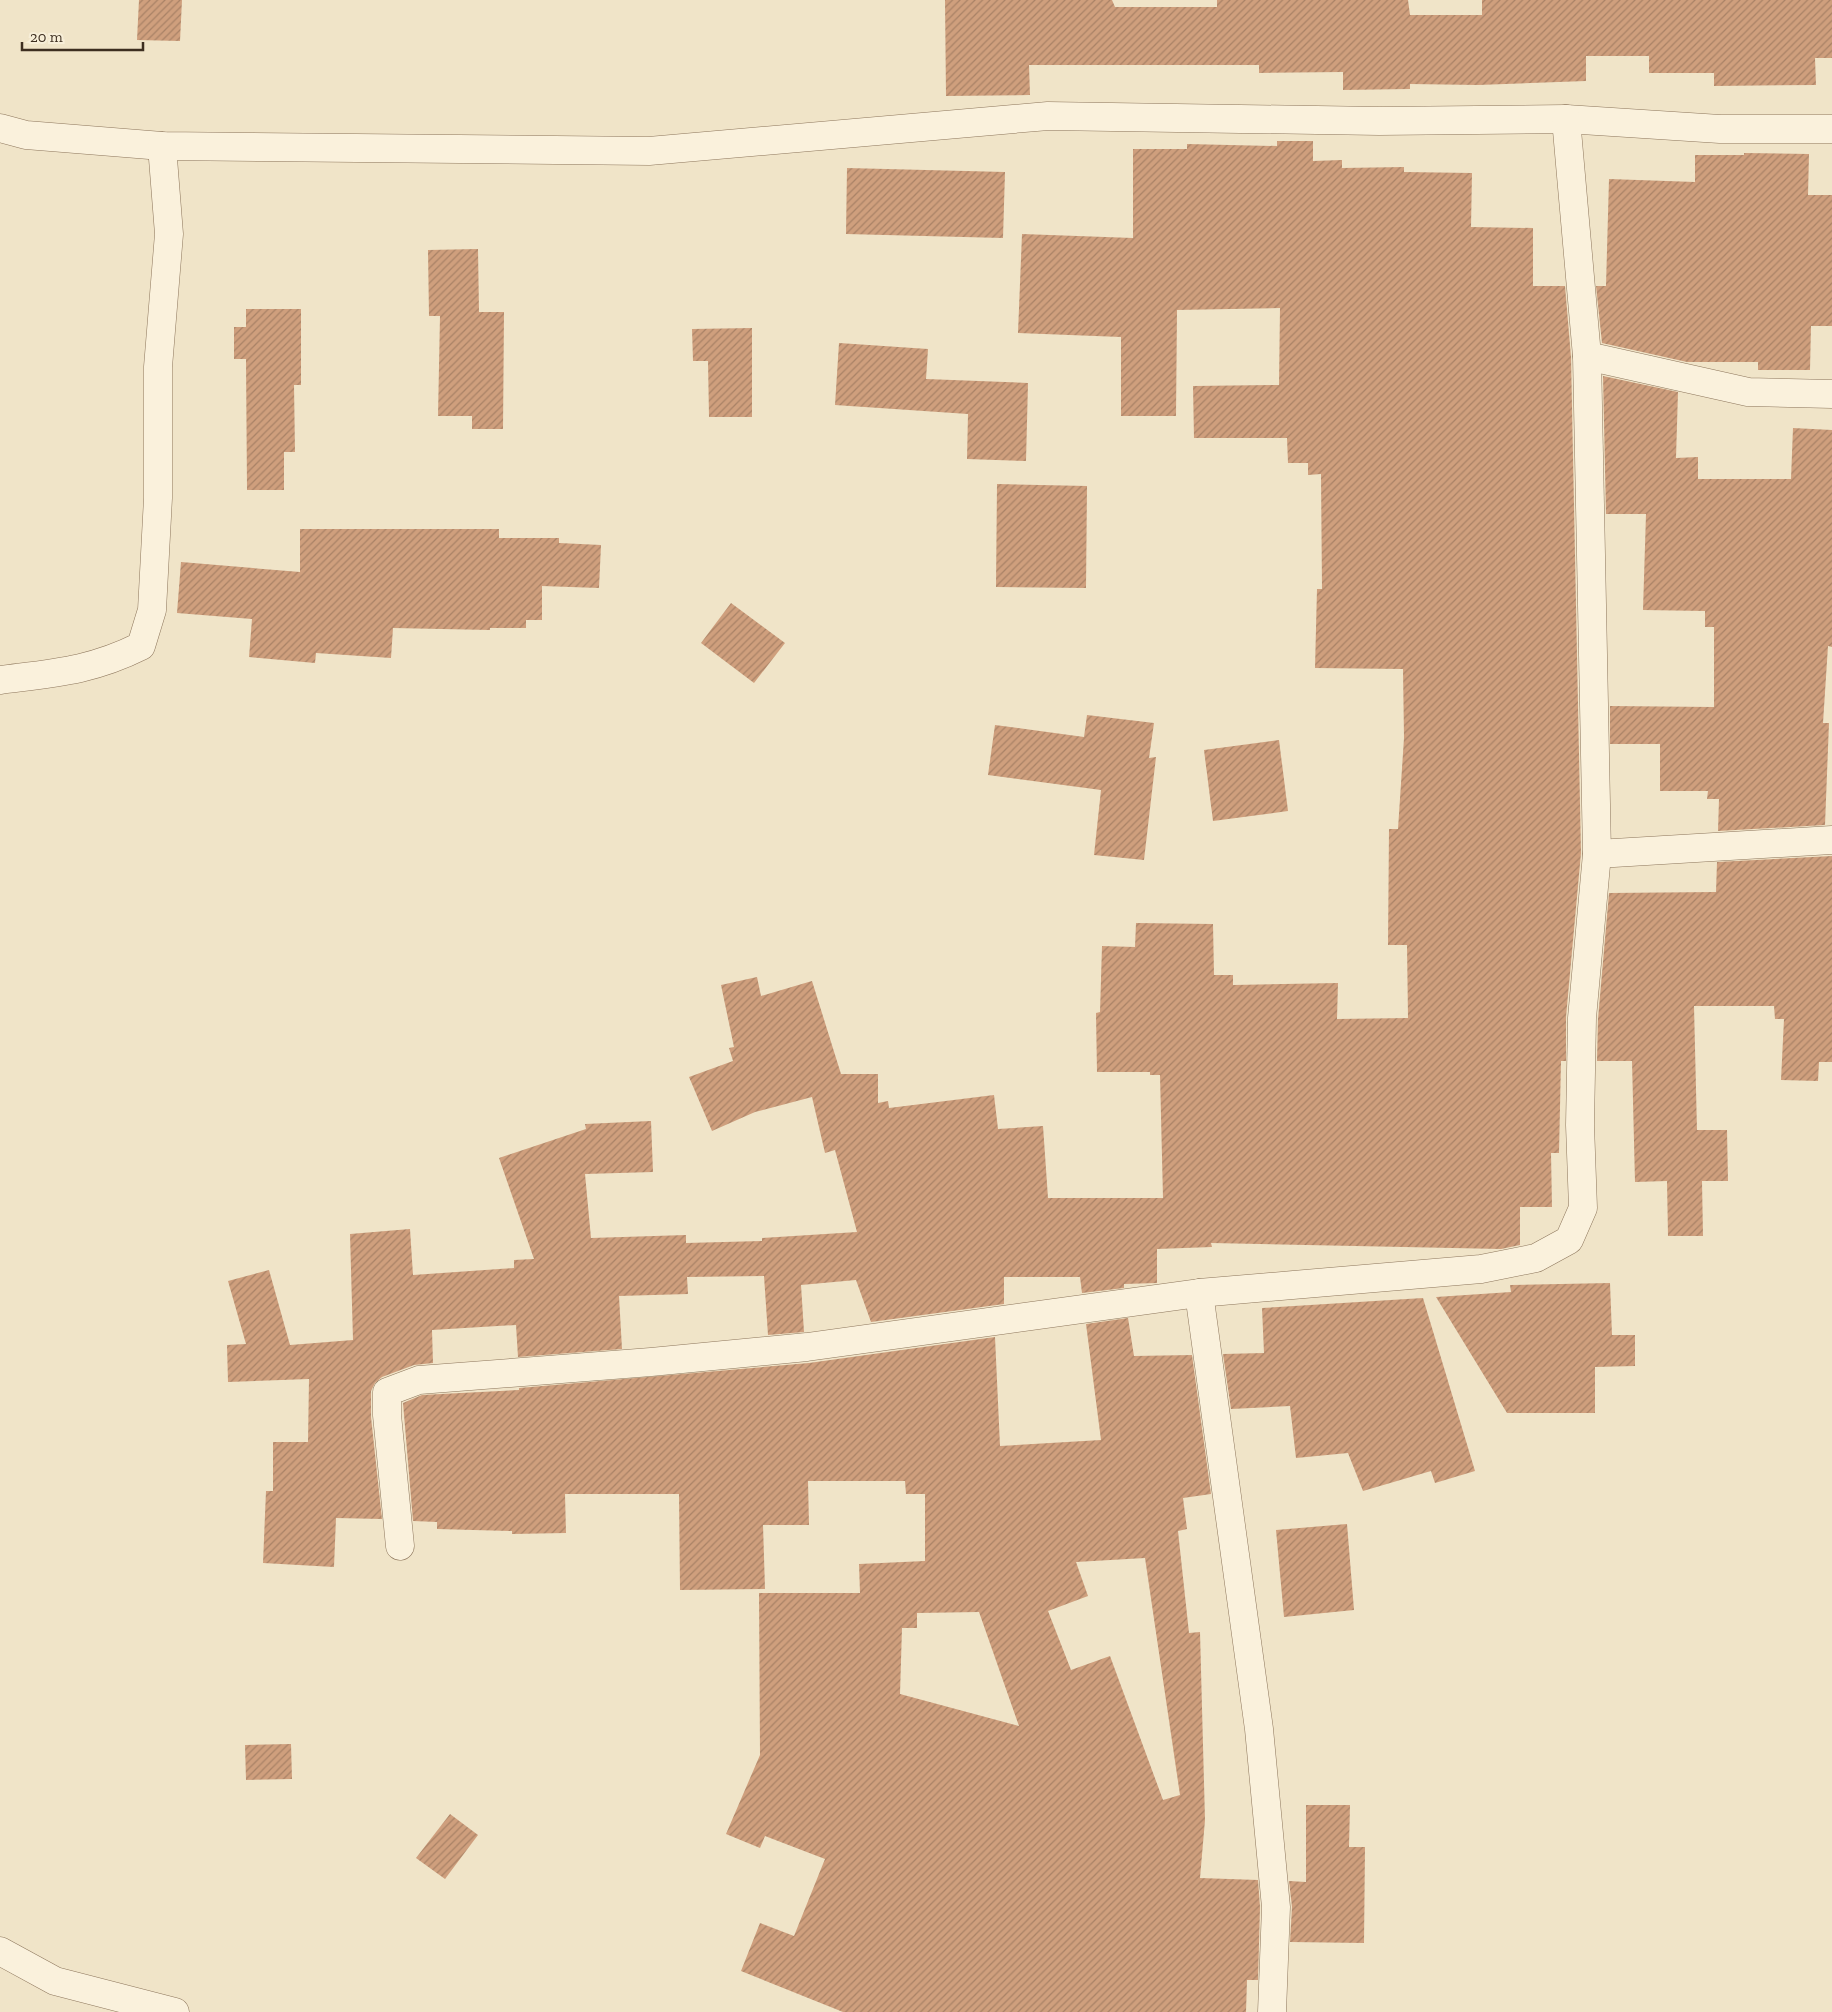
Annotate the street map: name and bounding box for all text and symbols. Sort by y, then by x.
scale bar [22,20,144,52]
text: 20 m [30,28,63,46]

